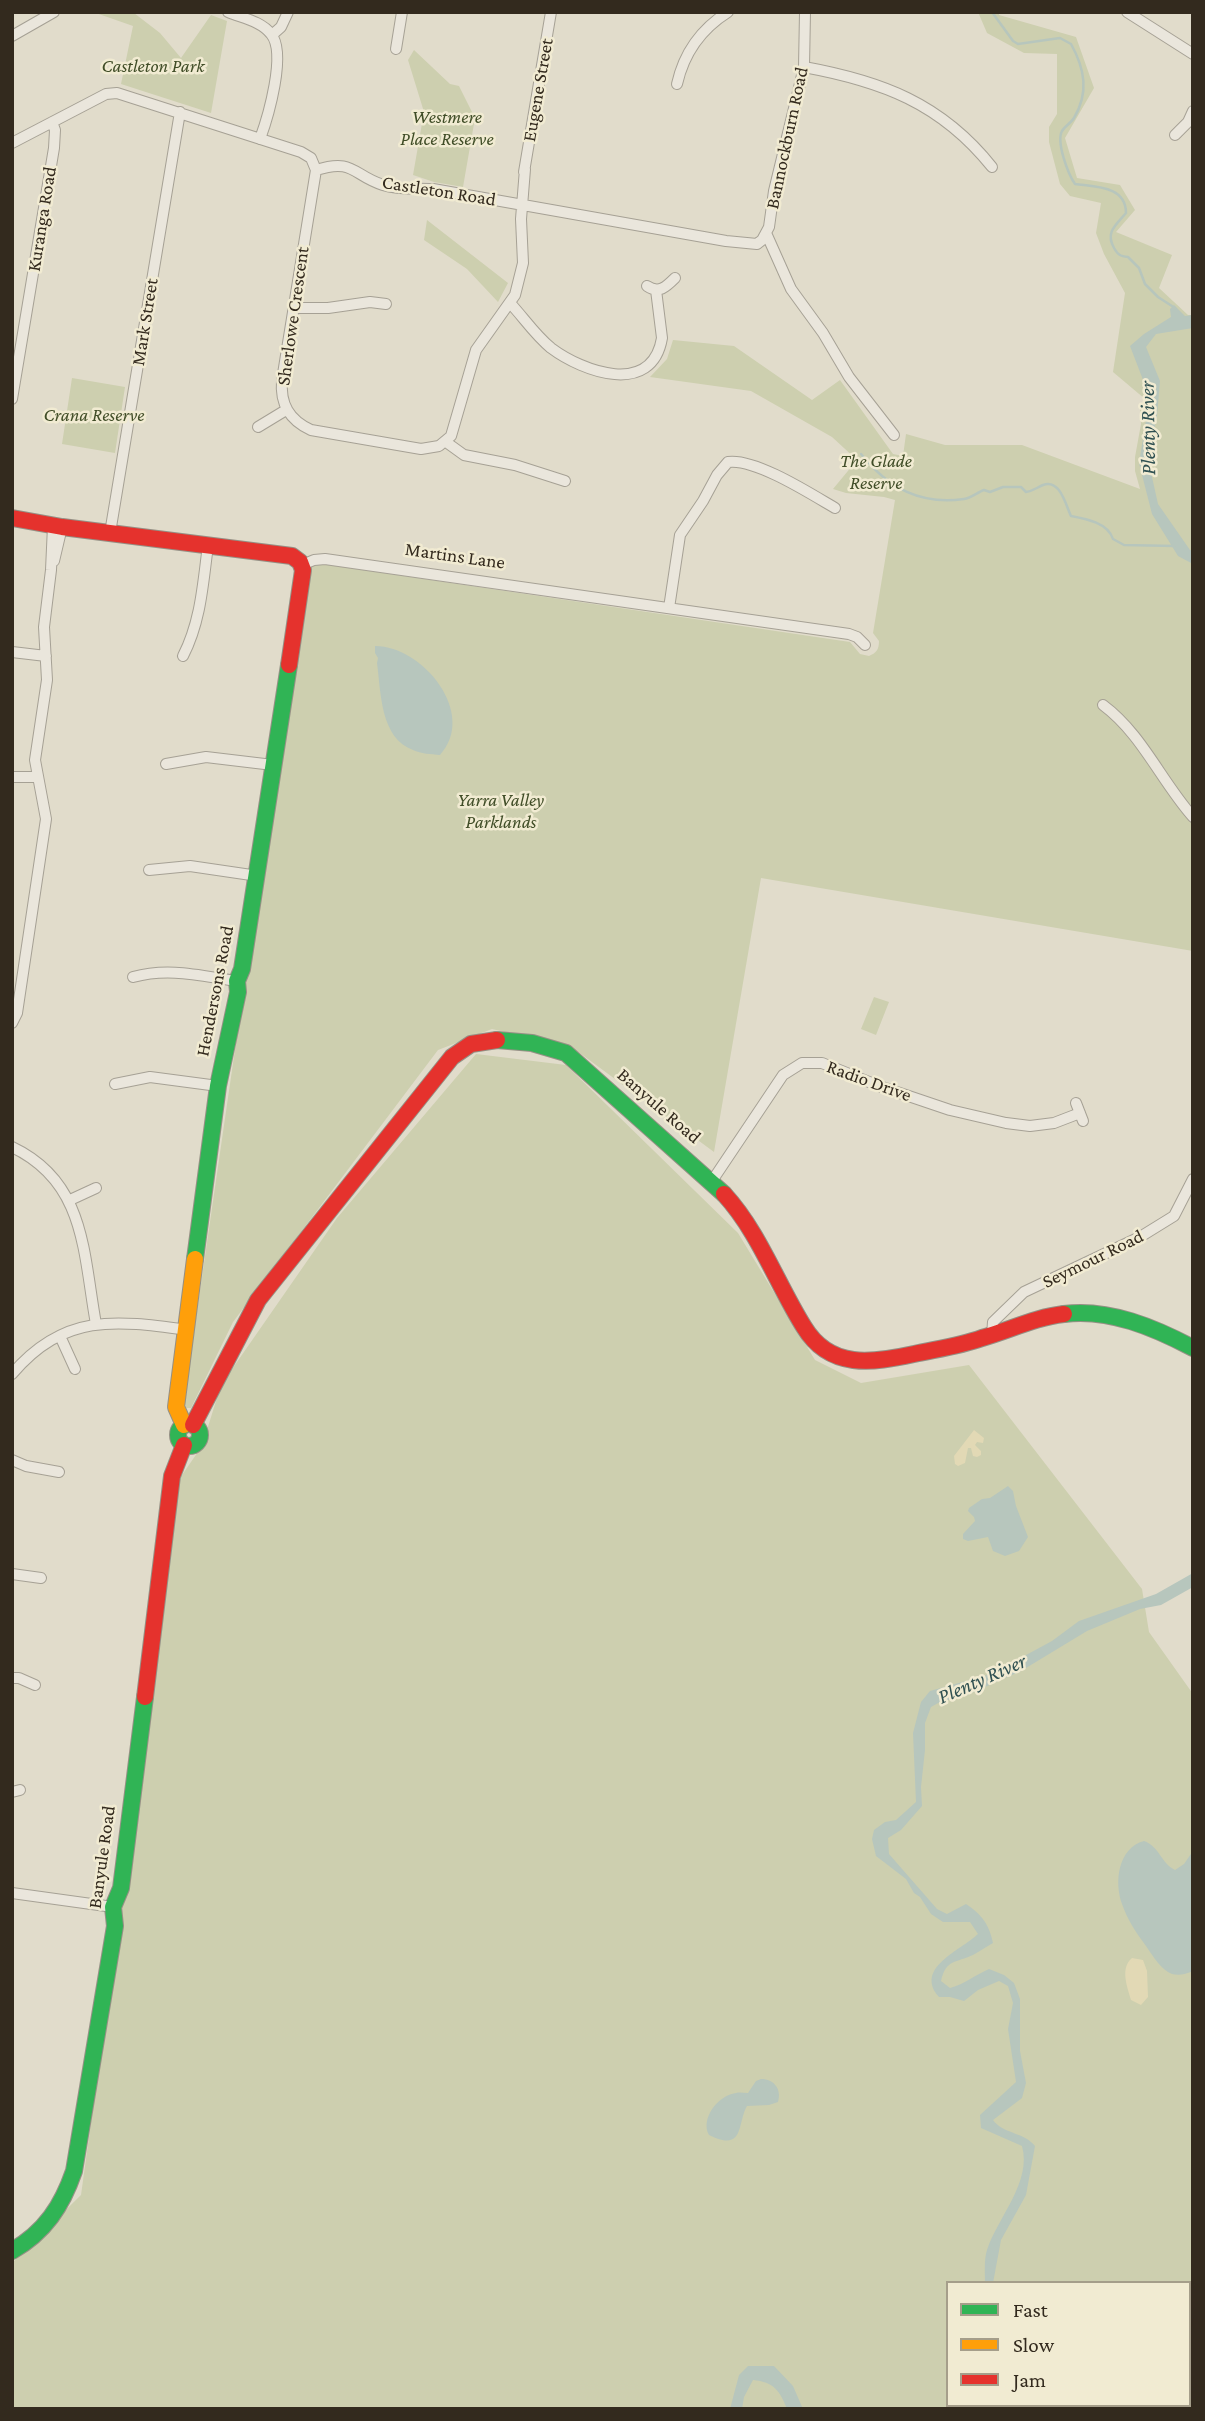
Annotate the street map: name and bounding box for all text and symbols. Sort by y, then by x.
street label: Eugene Street [518,37,558,143]
park label: Castleton Park [101,55,205,77]
street label: Bannockburn Road [761,65,813,211]
park label: Westmere Place Reserve [400,106,494,150]
street label: Kuranga Road [22,165,62,273]
street label: Castleton Road [380,171,498,211]
street label: Sherlowe Crescent [272,245,314,387]
street label: Mark Street [127,277,163,367]
water label: Plenty River [1135,381,1161,475]
park label: Crana Reserve [43,404,145,426]
park label: The Glade Reserve [840,450,912,494]
street label: Martins Lane [404,538,506,574]
park label: Yarra Valley Parklands [458,789,544,833]
street label: Hendersons Road [191,924,239,1058]
street label: Radio Drive [824,1055,914,1107]
street label: Banyule Road [612,1063,706,1149]
street label: Seymour Road [1039,1225,1147,1293]
water label: Plenty River [934,1648,1030,1710]
street label: Banyule Road [83,1804,121,1910]
legend [946,2281,1191,2407]
text: Fast [1013,2298,1048,2322]
text: Slow [1013,2333,1054,2357]
text: Jam [1013,2368,1046,2392]

